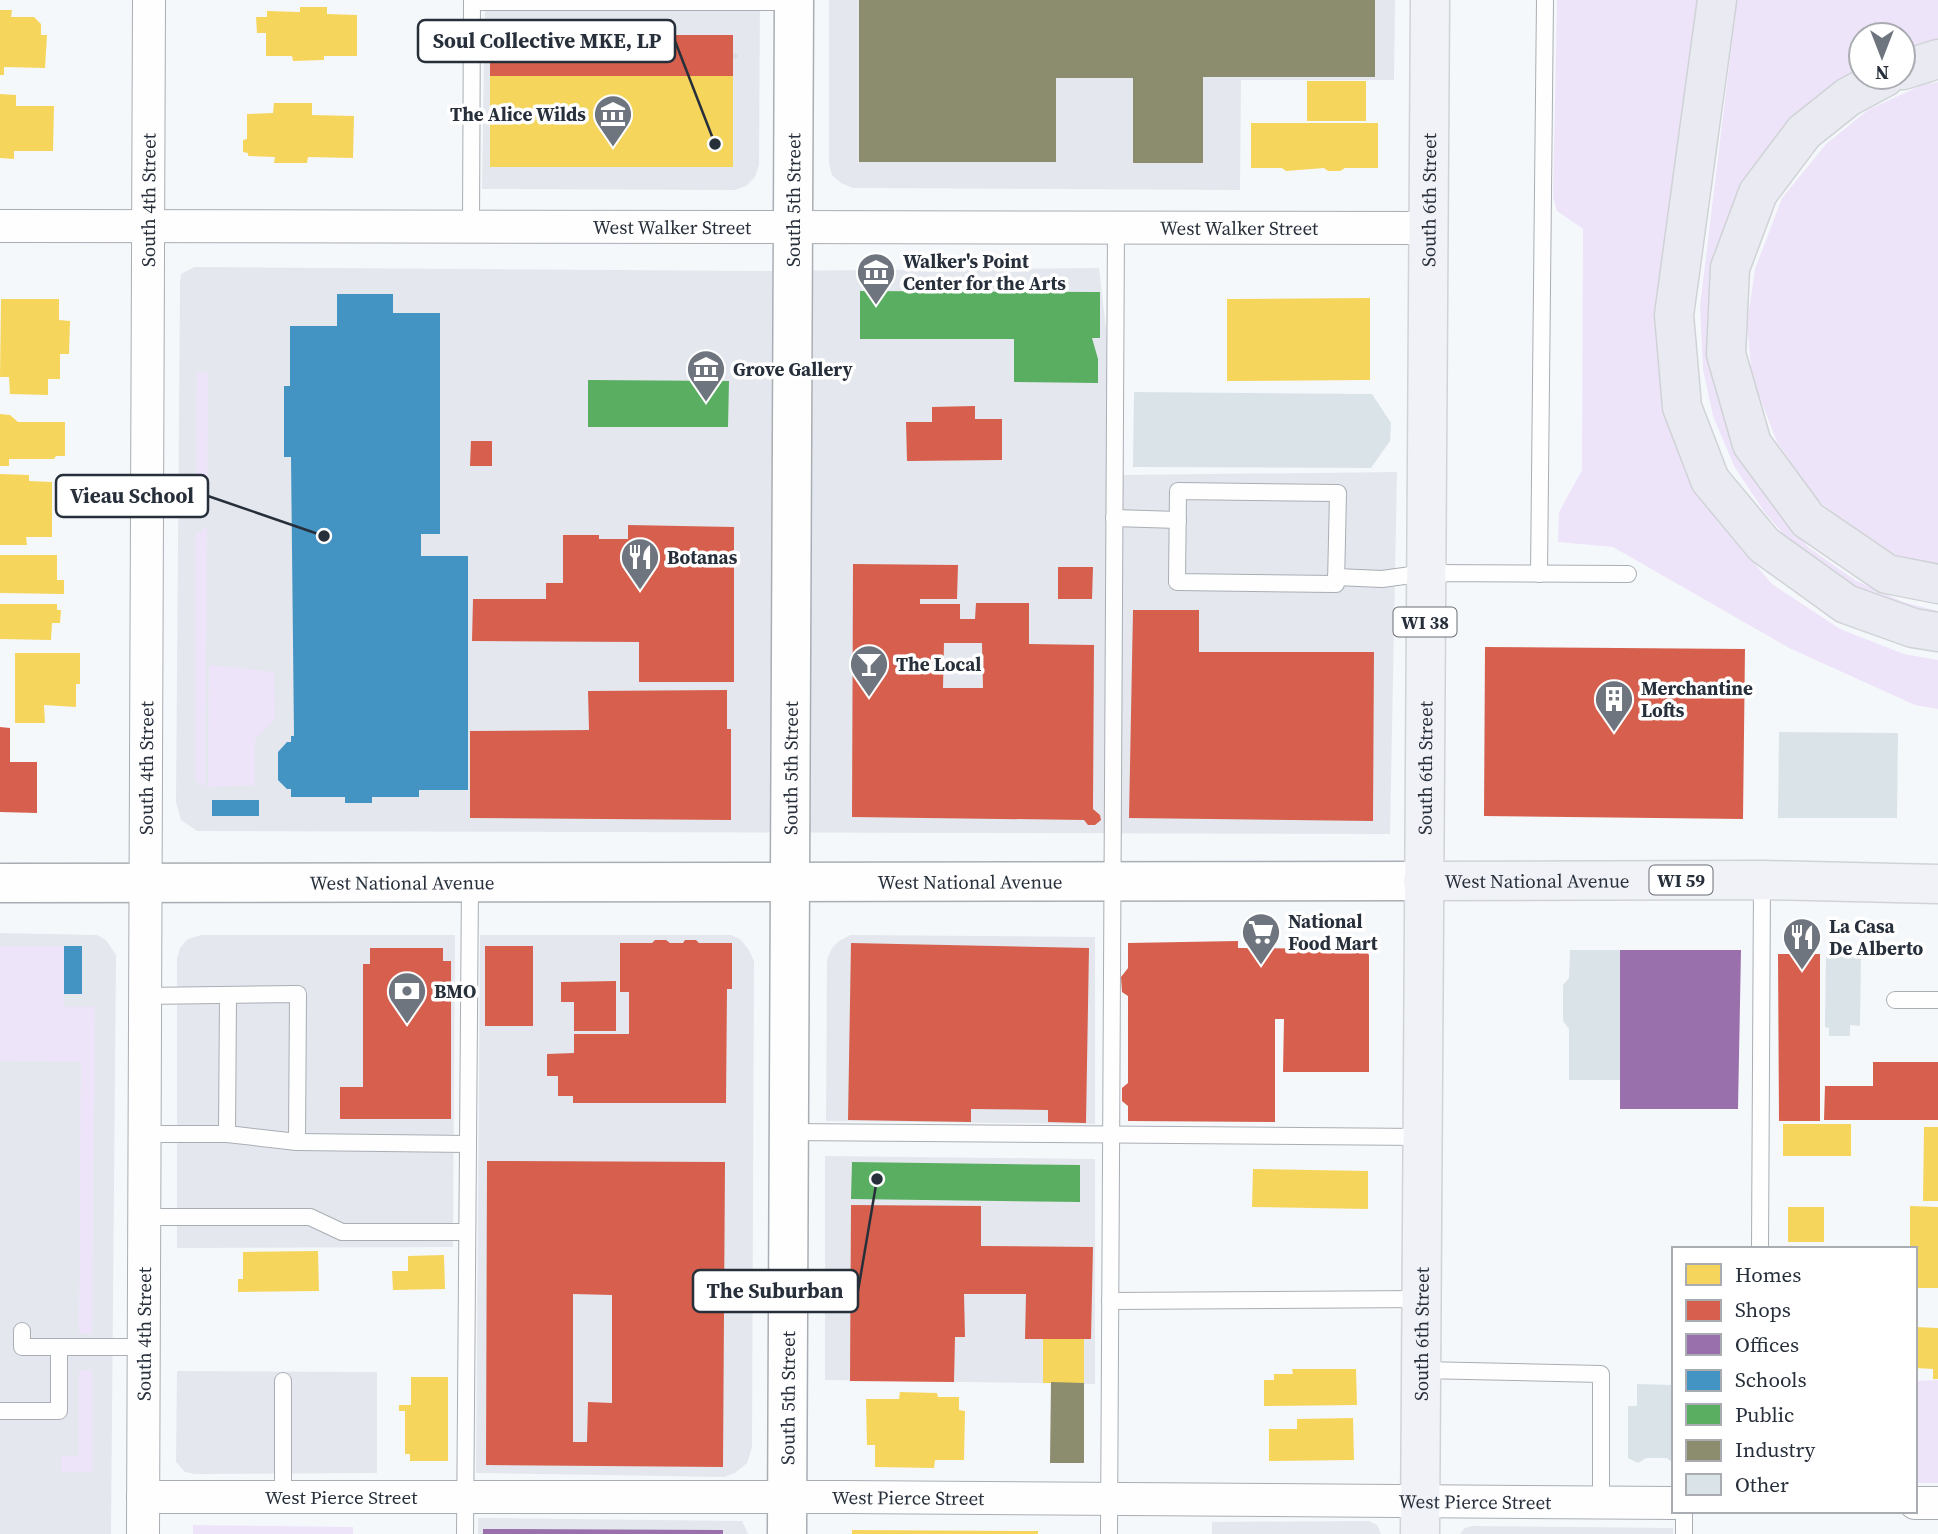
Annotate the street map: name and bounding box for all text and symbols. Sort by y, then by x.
callout: Soul Collective MKE, LP [418,20,675,62]
north arrow [1847,21,1917,91]
text: Soul Collective MKE, LP [433,26,662,55]
text: N [1875,60,1889,86]
museum icon: The Alice Wilds [592,93,634,148]
place label: The Alice Wilds [450,101,586,127]
street label: South 4th Street [135,132,161,267]
street label: South 5th Street [780,132,806,267]
street label: South 6th Street [1415,132,1442,267]
street label: West Walker Street [593,214,752,240]
street label: West Walker Street [1160,215,1319,241]
place label: Walker's Point Center for the Arts [903,248,1066,296]
museum icon: Walker's Point Center for the Arts [855,251,897,306]
museum icon: Grove Gallery [685,348,727,403]
place label: Grove Gallery [733,356,854,382]
callout: Vieau School [56,475,208,517]
text: Vieau School [70,481,194,510]
restaurant icon: Botanas [619,536,661,591]
place label: Botanas [667,544,738,570]
road number: WI 38 [1394,608,1456,636]
bar icon: The Local [848,643,890,698]
place label: The Local [896,651,981,677]
place label: Merchantine Lofts [1641,675,1753,723]
building icon: Merchantine Lofts [1593,678,1635,733]
street label: South 4th Street [133,700,159,835]
street label: South 5th Street [777,700,804,835]
street label: South 6th Street [1412,700,1438,835]
road number: WI 59 [1650,866,1712,894]
street label: West National Avenue [1444,867,1630,894]
street label: West National Avenue [310,869,494,896]
street label: West National Avenue [878,869,1062,895]
place label: National Food Mart [1288,908,1378,956]
supermarket icon: National Food Mart [1240,911,1282,966]
place label: La Casa De Alberto [1829,913,1924,961]
restaurant icon: La Casa De Alberto [1781,916,1823,971]
bank icon: BMO [386,970,428,1025]
place label: BMO [434,978,476,1004]
legend [1672,1247,1917,1513]
text: Homes [1735,1260,1801,1289]
street label: South 4th Street [131,1266,157,1401]
street label: South 6th Street [1408,1266,1435,1401]
callout: The Suburban [693,1270,858,1312]
text: The Suburban [706,1276,844,1305]
text: Shops [1735,1295,1791,1324]
street label: South 5th Street [774,1330,801,1465]
text: Offices [1735,1330,1799,1359]
text: Schools [1735,1365,1807,1394]
text: Public [1735,1400,1794,1429]
text: Industry [1735,1435,1815,1464]
text: Other [1735,1470,1789,1499]
street label: West Pierce Street [265,1484,418,1510]
street label: West Pierce Street [832,1484,985,1511]
street label: West Pierce Street [1399,1488,1552,1515]

